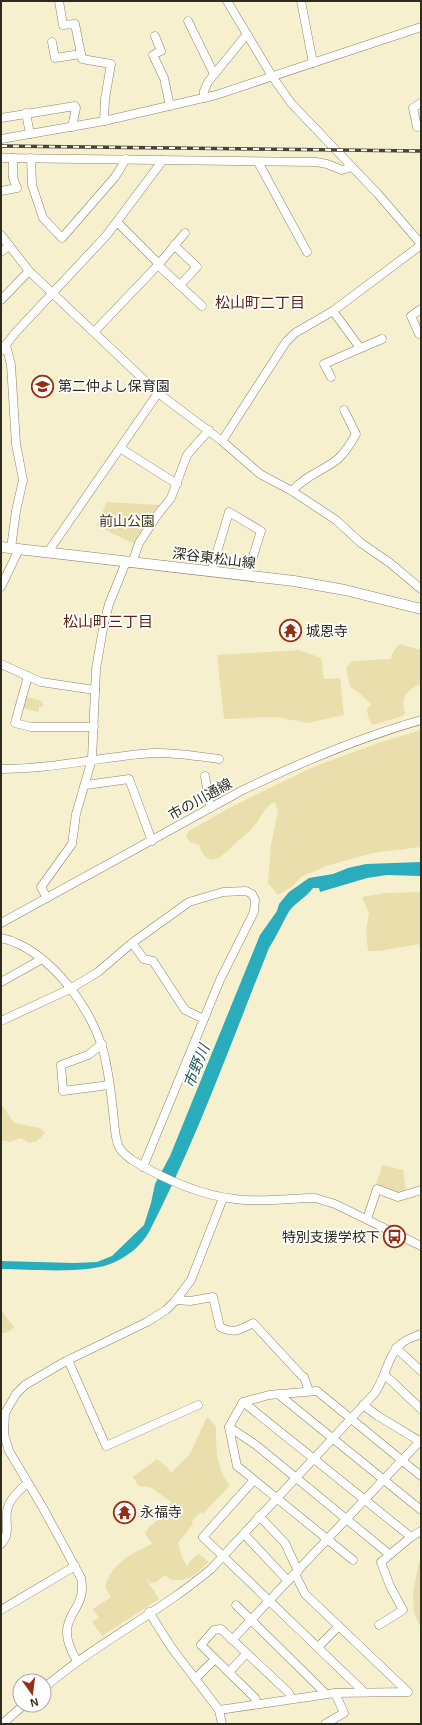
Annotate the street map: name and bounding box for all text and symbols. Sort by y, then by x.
district label: 松山町二丁目 [215,294,305,311]
school or university icon: 第二仲よし保育園 [30,373,56,399]
place label: 第二仲よし保育園 [58,378,170,394]
park label: 前山公園 [99,513,155,529]
street label: 深谷東松山線 [171,545,257,571]
district label: 松山町三丁目 [63,613,153,630]
temple icon: 城恩寺 [277,618,303,644]
place label: 城恩寺 [306,623,348,639]
street label: 市の川通線 [166,775,234,823]
water label: 市野川 [180,1040,213,1090]
bus stop icon: 特別支援学校下 [382,1224,408,1250]
place label: 特別支援学校下 [282,1229,380,1245]
temple icon: 永福寺 [112,1499,138,1525]
place label: 永福寺 [140,1504,182,1520]
north arrow [12,1673,52,1713]
text: N [29,1696,40,1709]

